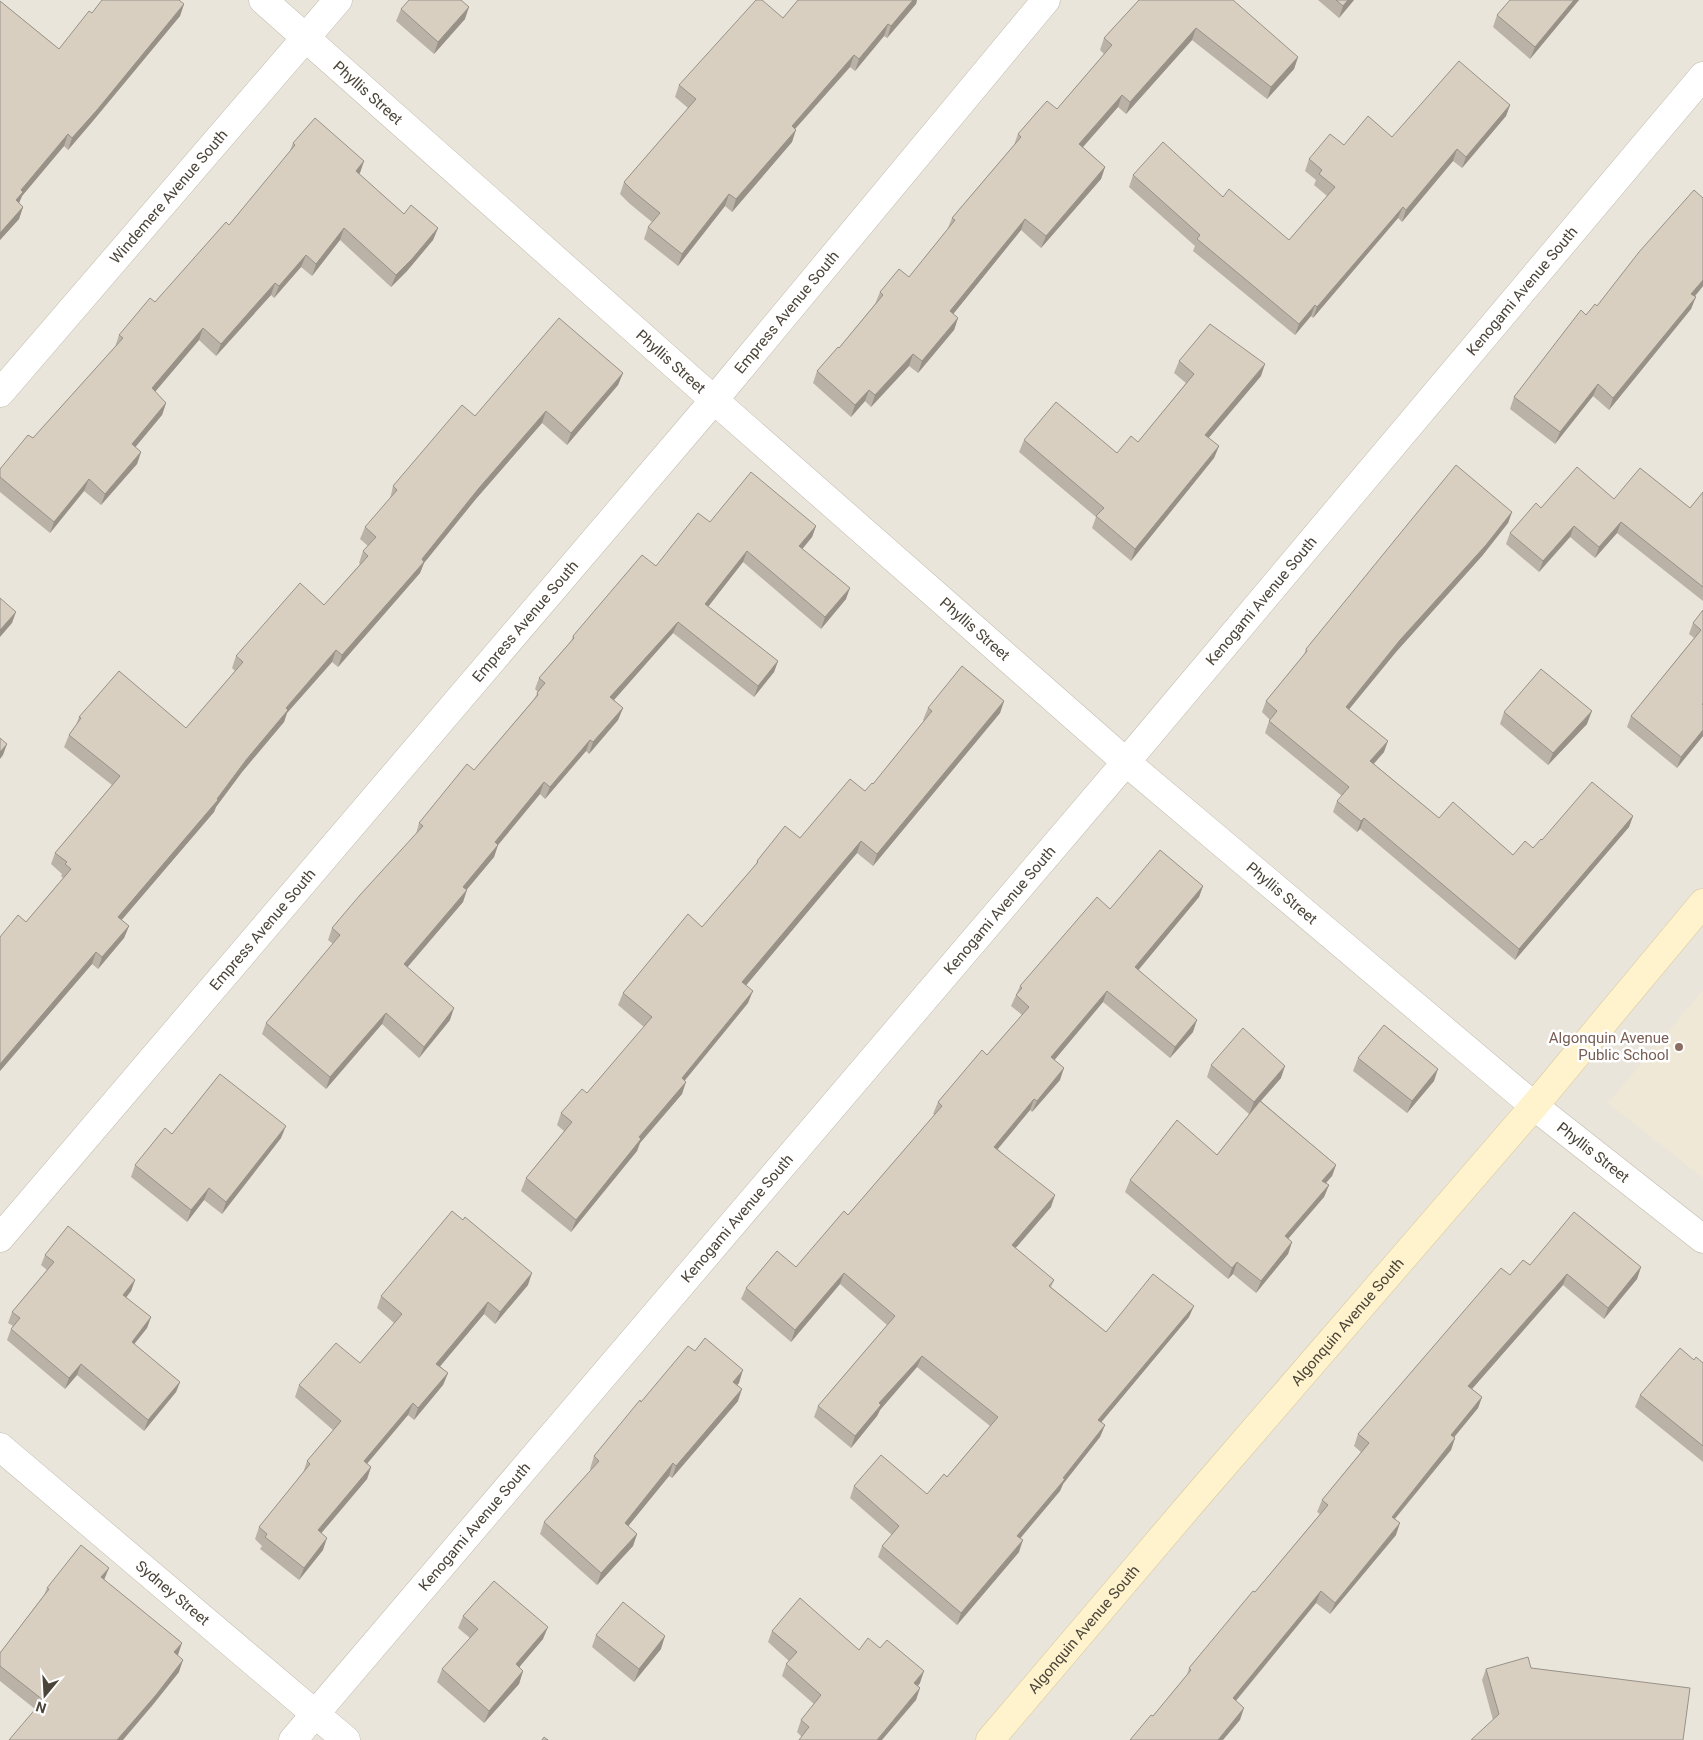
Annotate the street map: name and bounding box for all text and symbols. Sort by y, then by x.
street label: Phyllis Street [329,57,406,129]
street label: Windemere Avenue South [106,126,232,267]
street label: Kenogami Avenue South [1463,223,1581,359]
street label: Empress Avenue South [731,247,843,377]
street label: Phyllis Street [632,326,709,397]
street label: Kenogami Avenue South [1202,533,1321,669]
street label: Empress Avenue South [469,557,582,686]
street label: Phyllis Street [936,594,1013,665]
street label: Kenogami Avenue South [940,842,1059,978]
street label: Phyllis Street [1243,858,1321,928]
street label: Empress Avenue South [206,865,319,994]
place label: Algonquin Avenue Public School [1549,1029,1669,1064]
marker: Algonquin Avenue Public School [1673,1041,1685,1053]
street label: Phyllis Street [1553,1118,1633,1186]
street label: Kenogami Avenue South [677,1151,797,1286]
street label: Algonquin Avenue South [1287,1254,1408,1390]
street label: Kenogami Avenue South [415,1459,534,1595]
street label: Sydney Street [132,1557,213,1629]
street label: Algonquin Avenue South [1024,1562,1143,1697]
north arrow [20,1670,70,1720]
text: N [34,1698,48,1717]

